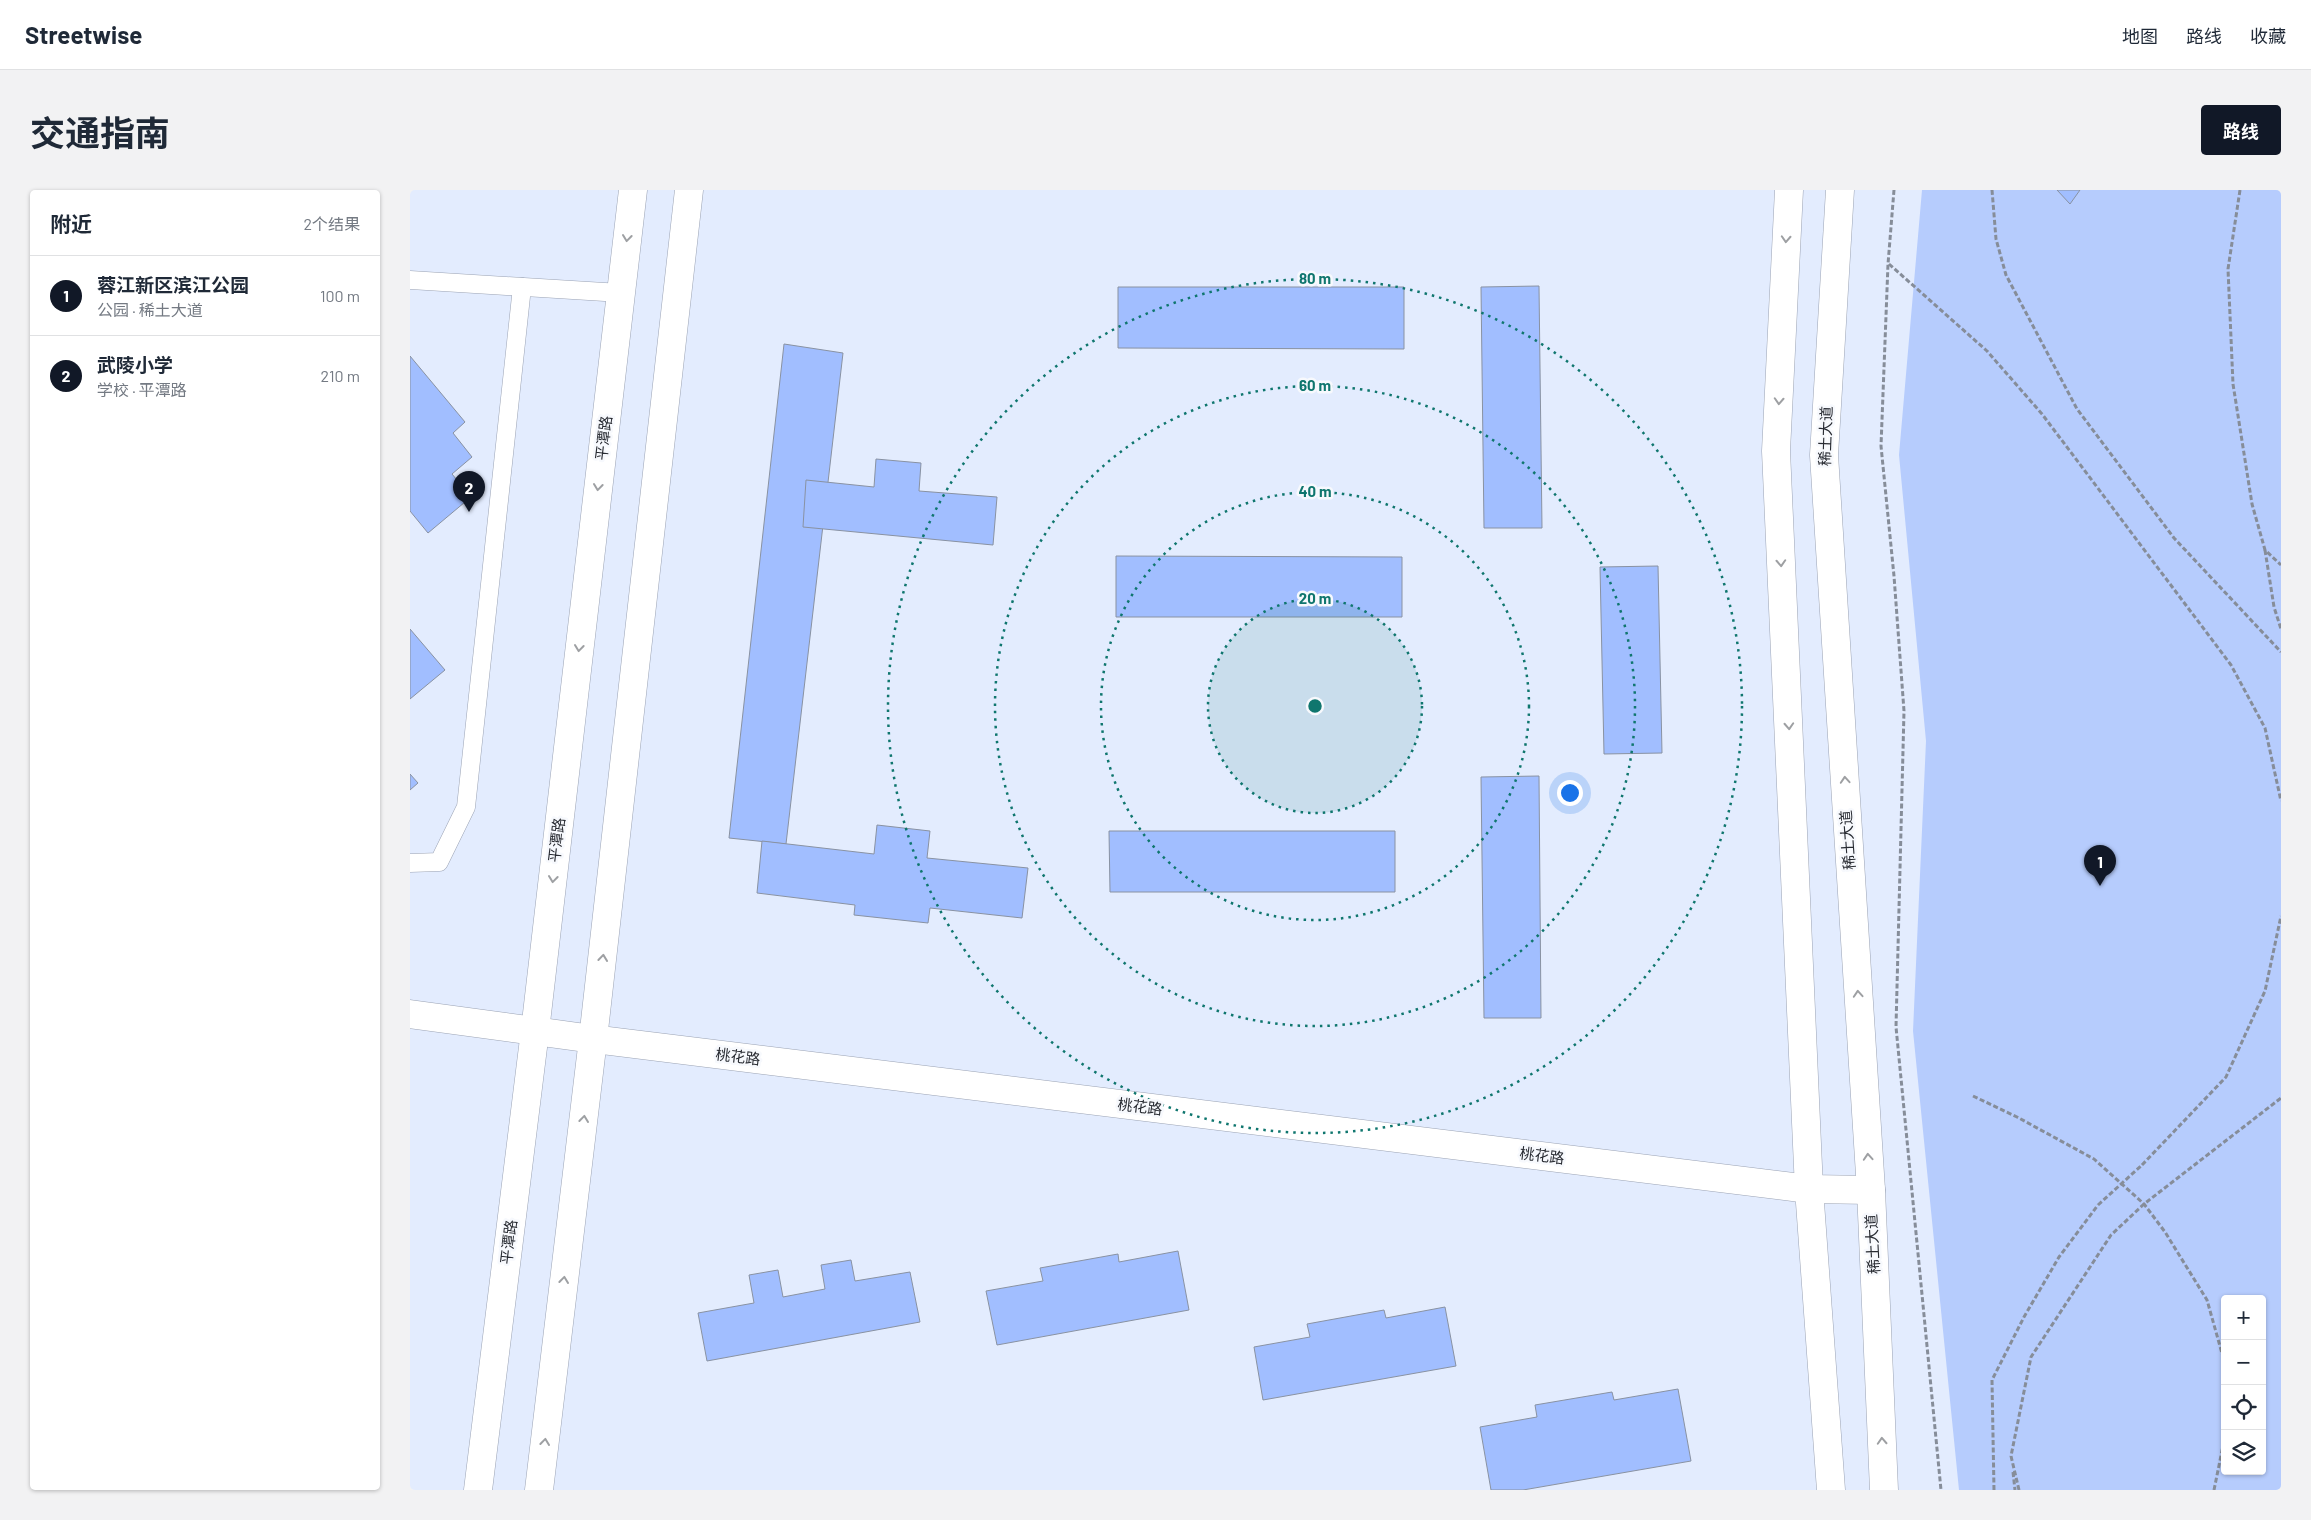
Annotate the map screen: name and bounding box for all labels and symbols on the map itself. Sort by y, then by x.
one-way arrow [622,235,633,243]
one-way arrow [1781,235,1792,243]
text: 80 m [1299,269,1331,287]
text: 60 m [1299,376,1331,394]
one-way arrow [1773,397,1784,405]
street label: 稀土大道 [1815,406,1835,466]
street label: 平潭路 [591,414,615,461]
pin: 2 [453,471,485,512]
text: 40 m [1298,482,1332,500]
one-way arrow [593,483,604,491]
one-way arrow [1776,560,1787,568]
text: 20 m [1299,589,1331,607]
one-way arrow [574,644,585,652]
centre of rings [1306,697,1324,715]
one-way arrow [1783,722,1794,730]
one-way arrow [1839,776,1850,784]
your location [1557,780,1583,806]
street label: 稀土大道 [1836,810,1858,871]
street label: 平潭路 [544,816,568,863]
pin: 1 [2084,845,2116,886]
one-way arrow [548,875,559,883]
one-way arrow [597,953,608,961]
one-way arrow [1853,990,1864,998]
street label: 桃花路 [715,1044,762,1068]
street label: 桃花路 [1117,1094,1164,1118]
one-way arrow [578,1115,589,1123]
street label: 桃花路 [1519,1143,1566,1167]
one-way arrow [1863,1152,1874,1160]
street label: 稀土大道 [1861,1214,1883,1274]
street label: 平潭路 [496,1218,520,1265]
one-way arrow [558,1276,569,1284]
one-way arrow [539,1437,550,1445]
one-way arrow [1877,1437,1887,1445]

